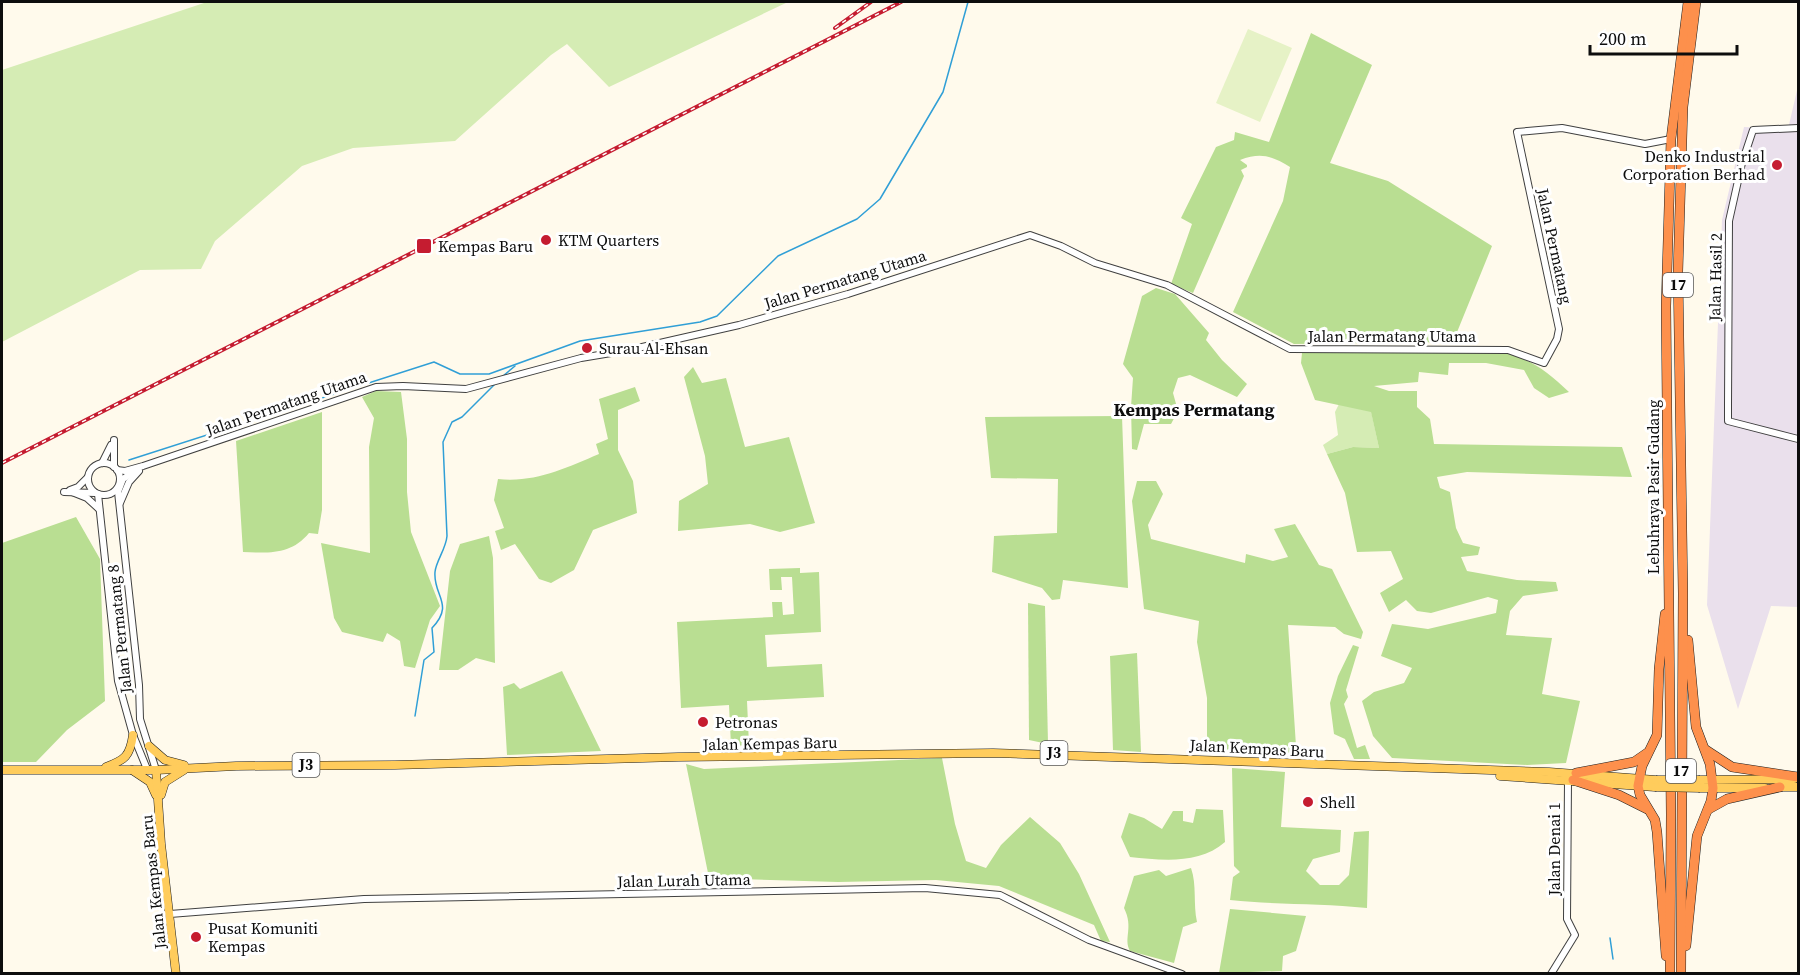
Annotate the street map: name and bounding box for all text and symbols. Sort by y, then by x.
scale bar [1590,18,1737,56]
text: 200 m [1599,26,1646,51]
place label: Denko Industrial Corporation Berhad [1623,145,1765,185]
marker: Denko Industrial Corporation Berhad [1770,158,1784,172]
street label: Jalan Permatang [1532,185,1578,306]
place label: KTM Quarters [558,229,659,251]
marker: KTM Quarters [539,233,553,247]
street label: Jalan Hasil 2 [1703,233,1727,322]
place label: Kempas Baru [438,235,533,257]
marker: Kempas Baru [415,237,433,255]
street label: Jalan Permatang Utama [760,244,930,314]
road number: 17 [1663,273,1693,297]
street label: Jalan Permatang Utama [1307,325,1477,347]
place label: Surau Al-Ehsan [599,337,709,359]
marker: Surau Al-Ehsan [580,341,594,355]
street label: Jalan Permatang Utama [202,365,370,441]
district label: Kempas Permatang [1114,397,1275,422]
street label: Lebuhraya Pasir Gudang [1642,400,1664,574]
street label: Jalan Permatang 8 [101,564,137,695]
place label: Petronas [715,711,778,733]
marker: Petronas [696,715,710,729]
street label: Jalan Kempas Baru [701,731,838,755]
street label: Jalan Kempas Baru [1188,733,1325,763]
road number: J3 [1040,741,1068,765]
road number: J3 [292,753,320,777]
road number: 17 [1666,759,1696,783]
place label: Shell [1320,791,1355,813]
marker: Shell [1301,795,1315,809]
street label: Jalan Denai 1 [1543,802,1565,897]
street label: Jalan Kempas Baru [135,814,171,951]
street label: Jalan Lurah Utama [616,868,752,892]
place label: Pusat Komuniti Kempas [208,917,318,957]
marker: Pusat Komuniti Kempas [189,930,203,944]

